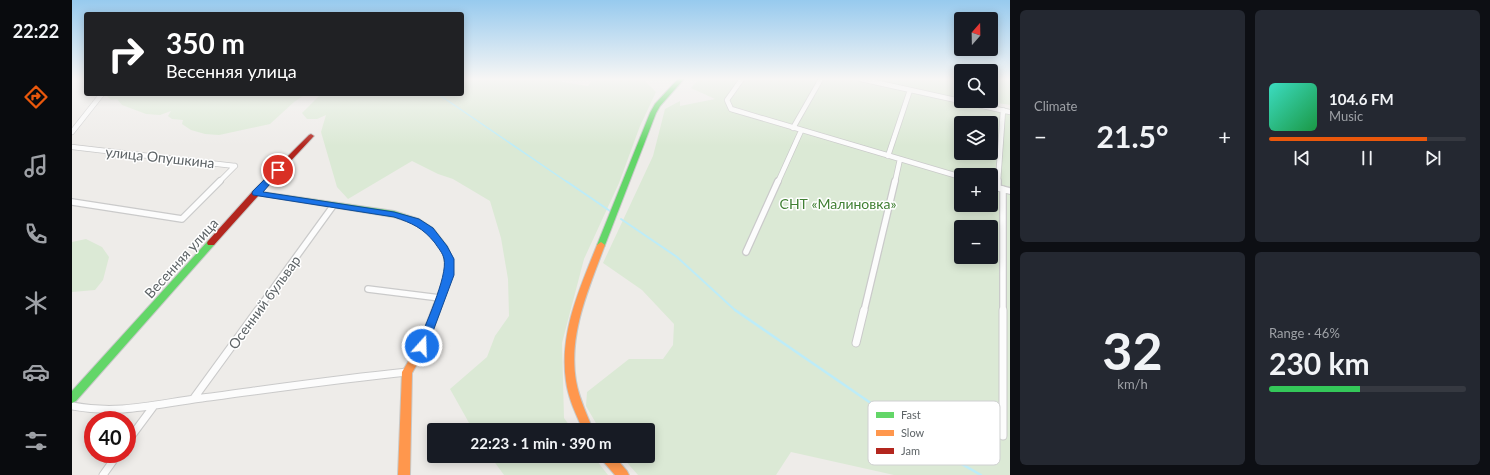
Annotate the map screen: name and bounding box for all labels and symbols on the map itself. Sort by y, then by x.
north arrow [954,12,998,56]
street label: улица Опушкина [105,143,215,171]
pin [261,153,295,187]
park label: СНТ «Малиновка» [780,195,896,212]
street label: Весенняя улица [141,215,221,301]
street label: Осенний бульвар [224,252,304,352]
position arrow [401,325,443,367]
legend [868,401,1000,465]
text: Fast [901,408,921,421]
speed limit sign: 40 [84,411,136,463]
text: Slow [901,426,925,439]
text: Jam [901,444,920,457]

